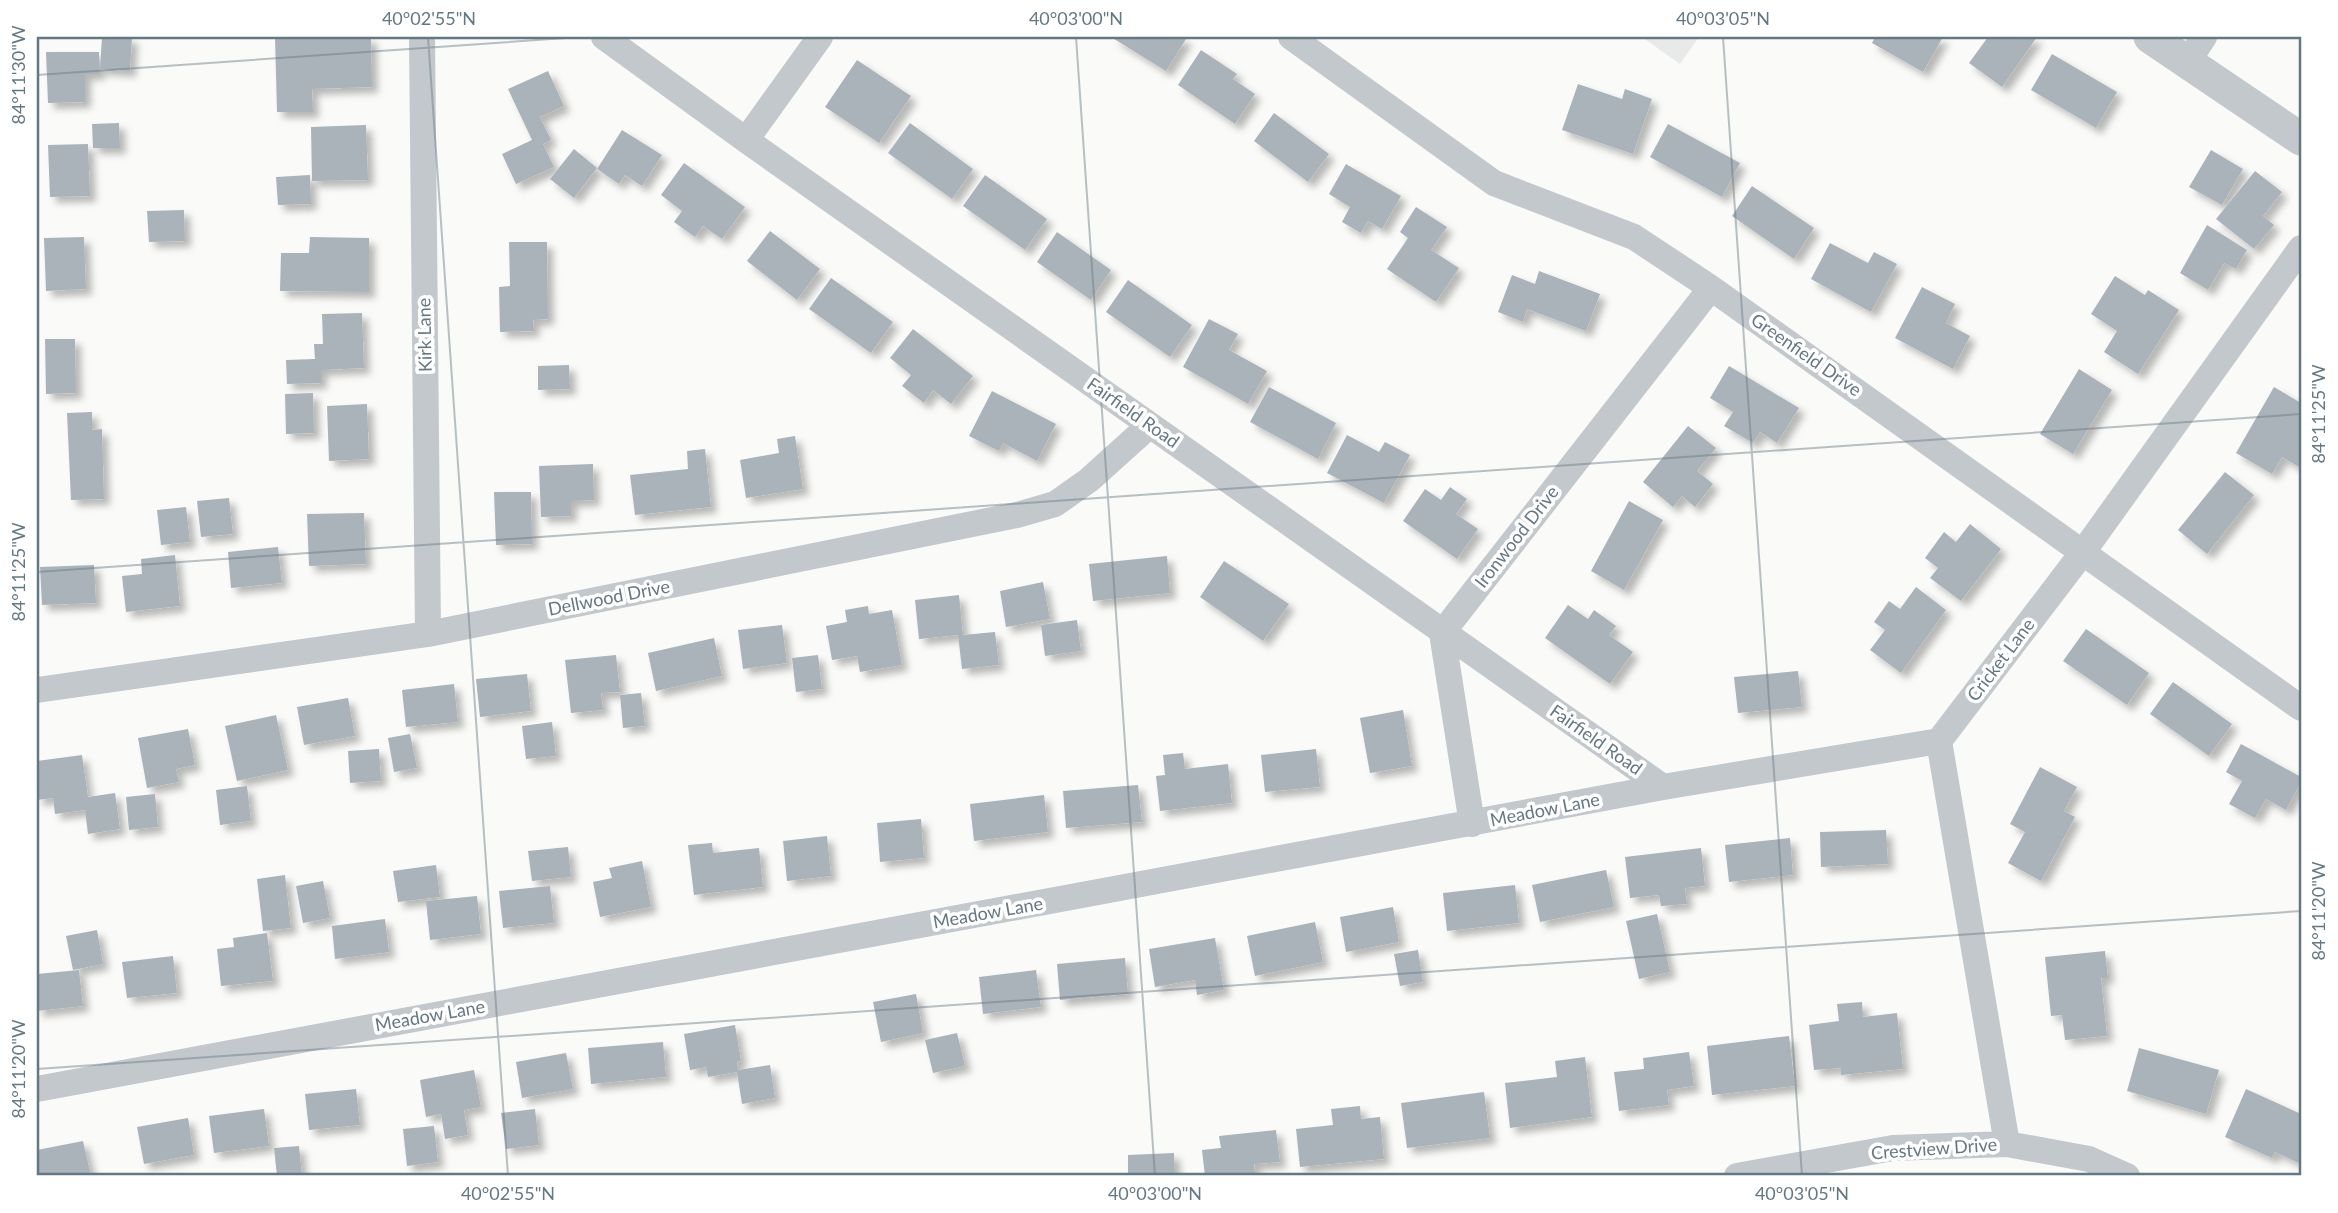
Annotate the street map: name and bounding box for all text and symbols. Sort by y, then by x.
text: 40°02'55"N [382,7,476,29]
text: 40°03'00"N [1029,7,1123,29]
text: 40°03'05"N [1676,7,1770,29]
text: 84°11'30"W [7,25,29,125]
street label: Kirk Lane [412,298,436,372]
street label: Greenfield Drive [1747,308,1866,400]
text: 84°11'25"W [2307,364,2329,464]
street label: Fairfield Road [1083,372,1184,452]
street label: Ironwood Drive [1470,481,1563,592]
text: 84°11'25"W [7,522,29,622]
street label: Dellwood Drive [546,574,672,620]
street label: Cricket Lane [1962,614,2039,705]
street label: Fairfield Road [1546,699,1647,779]
street label: Meadow Lane [1488,788,1601,830]
text: 84°11'20"W [2307,861,2329,961]
street label: Meadow Lane [931,892,1044,932]
street label: Meadow Lane [373,995,486,1035]
text: 84°11'20"W [7,1019,29,1119]
street label: Crestview Drive [1870,1133,1998,1163]
text: 40°02'55"N [461,1182,555,1204]
text: 40°03'00"N [1108,1182,1202,1204]
text: 40°03'05"N [1755,1182,1849,1204]

